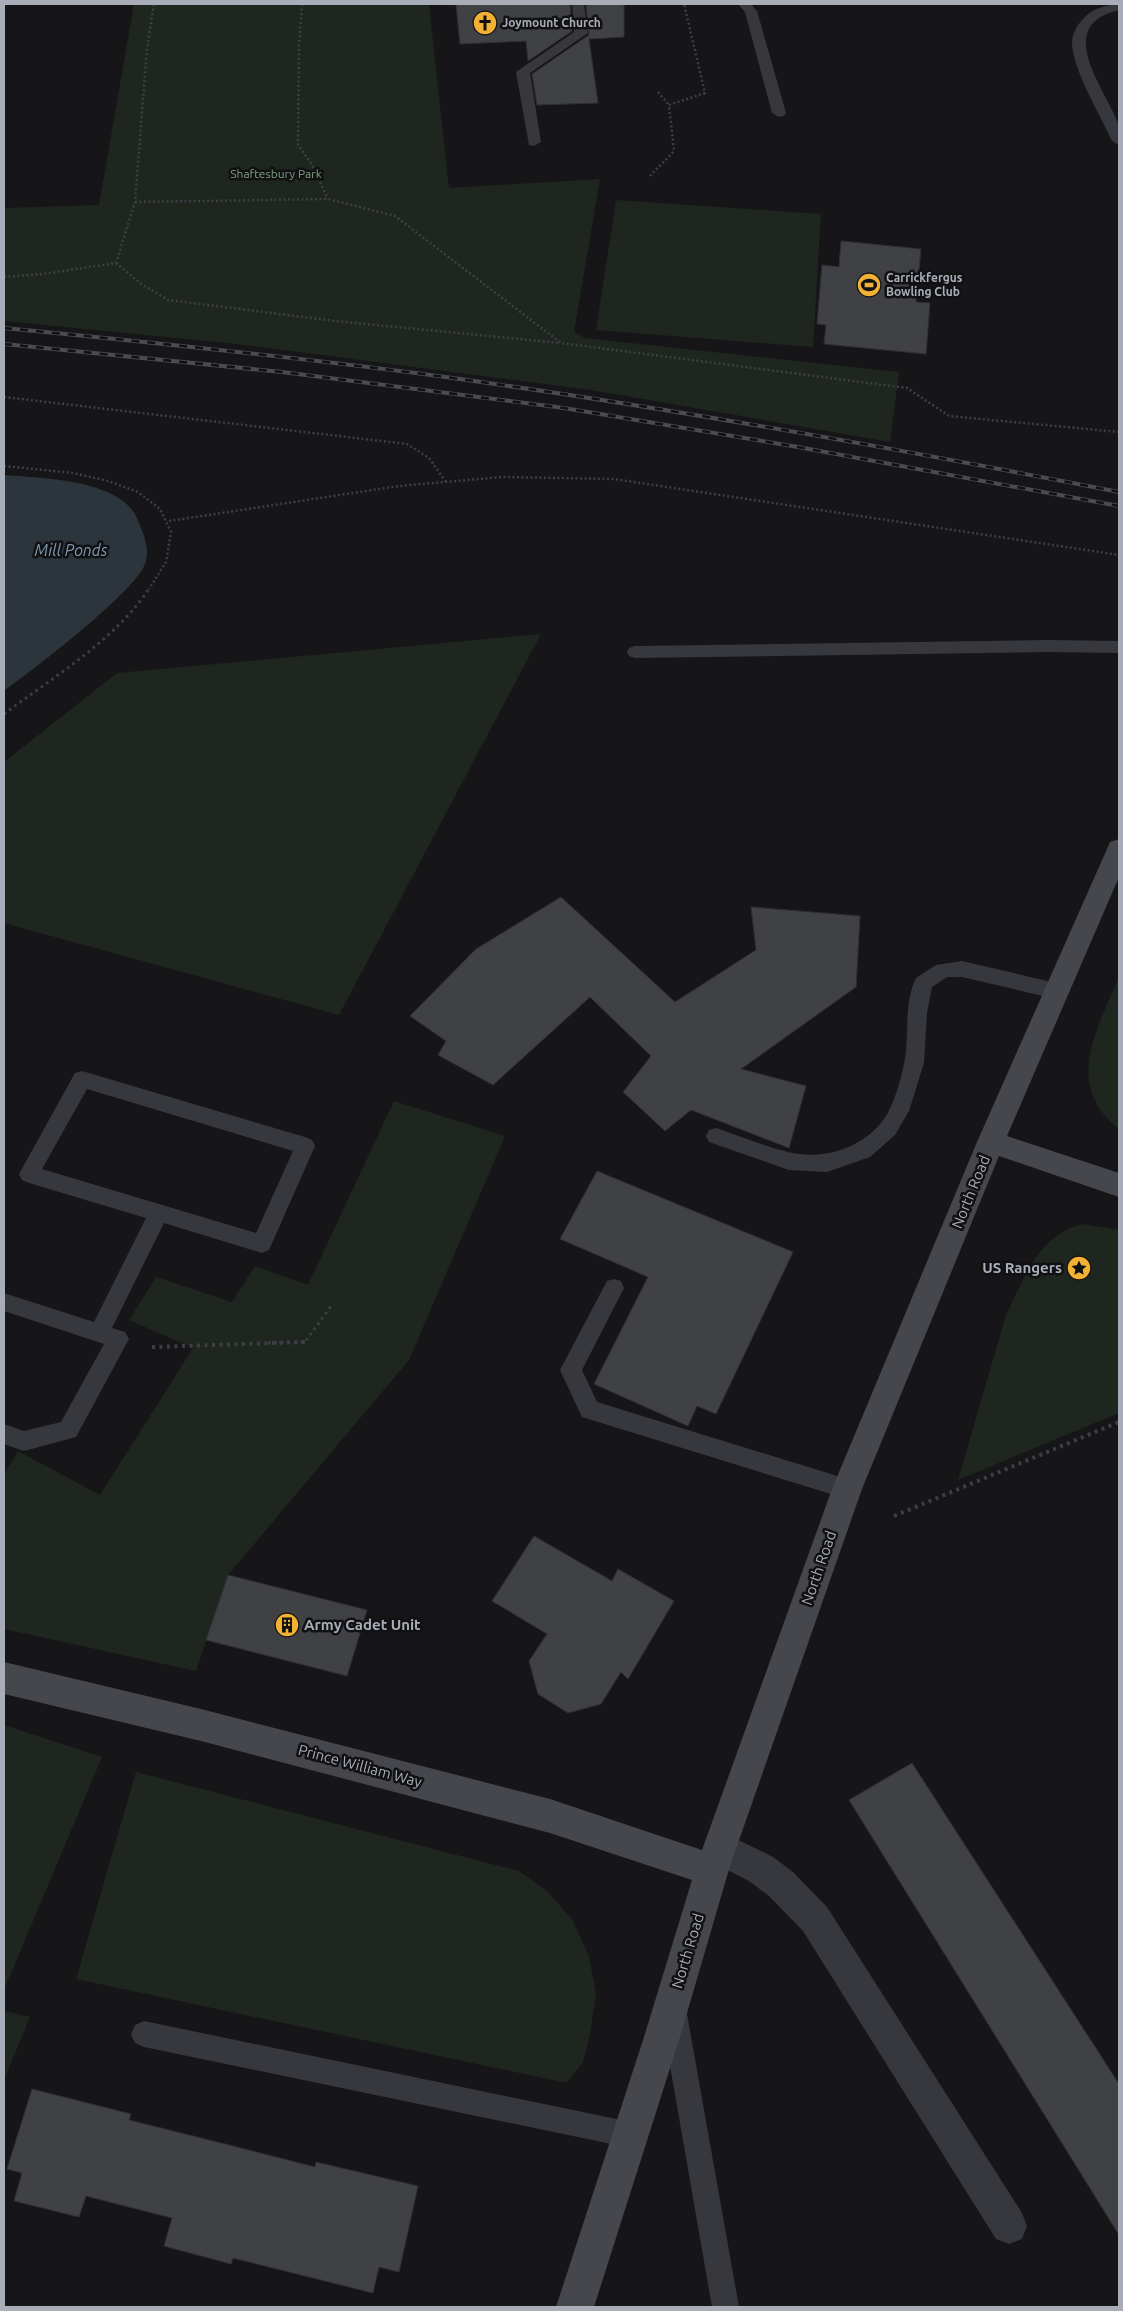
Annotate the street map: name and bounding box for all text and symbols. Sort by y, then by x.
church icon: Joymount Church [472,10,498,36]
place label: Joymount Church [502,16,601,29]
park label: Shaftesbury Park [230,167,322,180]
place label: Carrickfergus Bowling Club [886,271,963,298]
sports icon: Carrickfergus Bowling Club [856,272,882,298]
water label: Mill Ponds [35,541,108,559]
street label: North Road [948,1153,993,1231]
place icon: US Rangers [1066,1255,1092,1281]
place label: US Rangers [982,1259,1062,1276]
street label: North Road [798,1528,839,1607]
building icon: Army Cadet Unit [274,1612,300,1638]
place label: Army Cadet Unit [304,1616,421,1633]
street label: Prince William Way [296,1741,424,1790]
street label: North Road [668,1911,707,1990]

